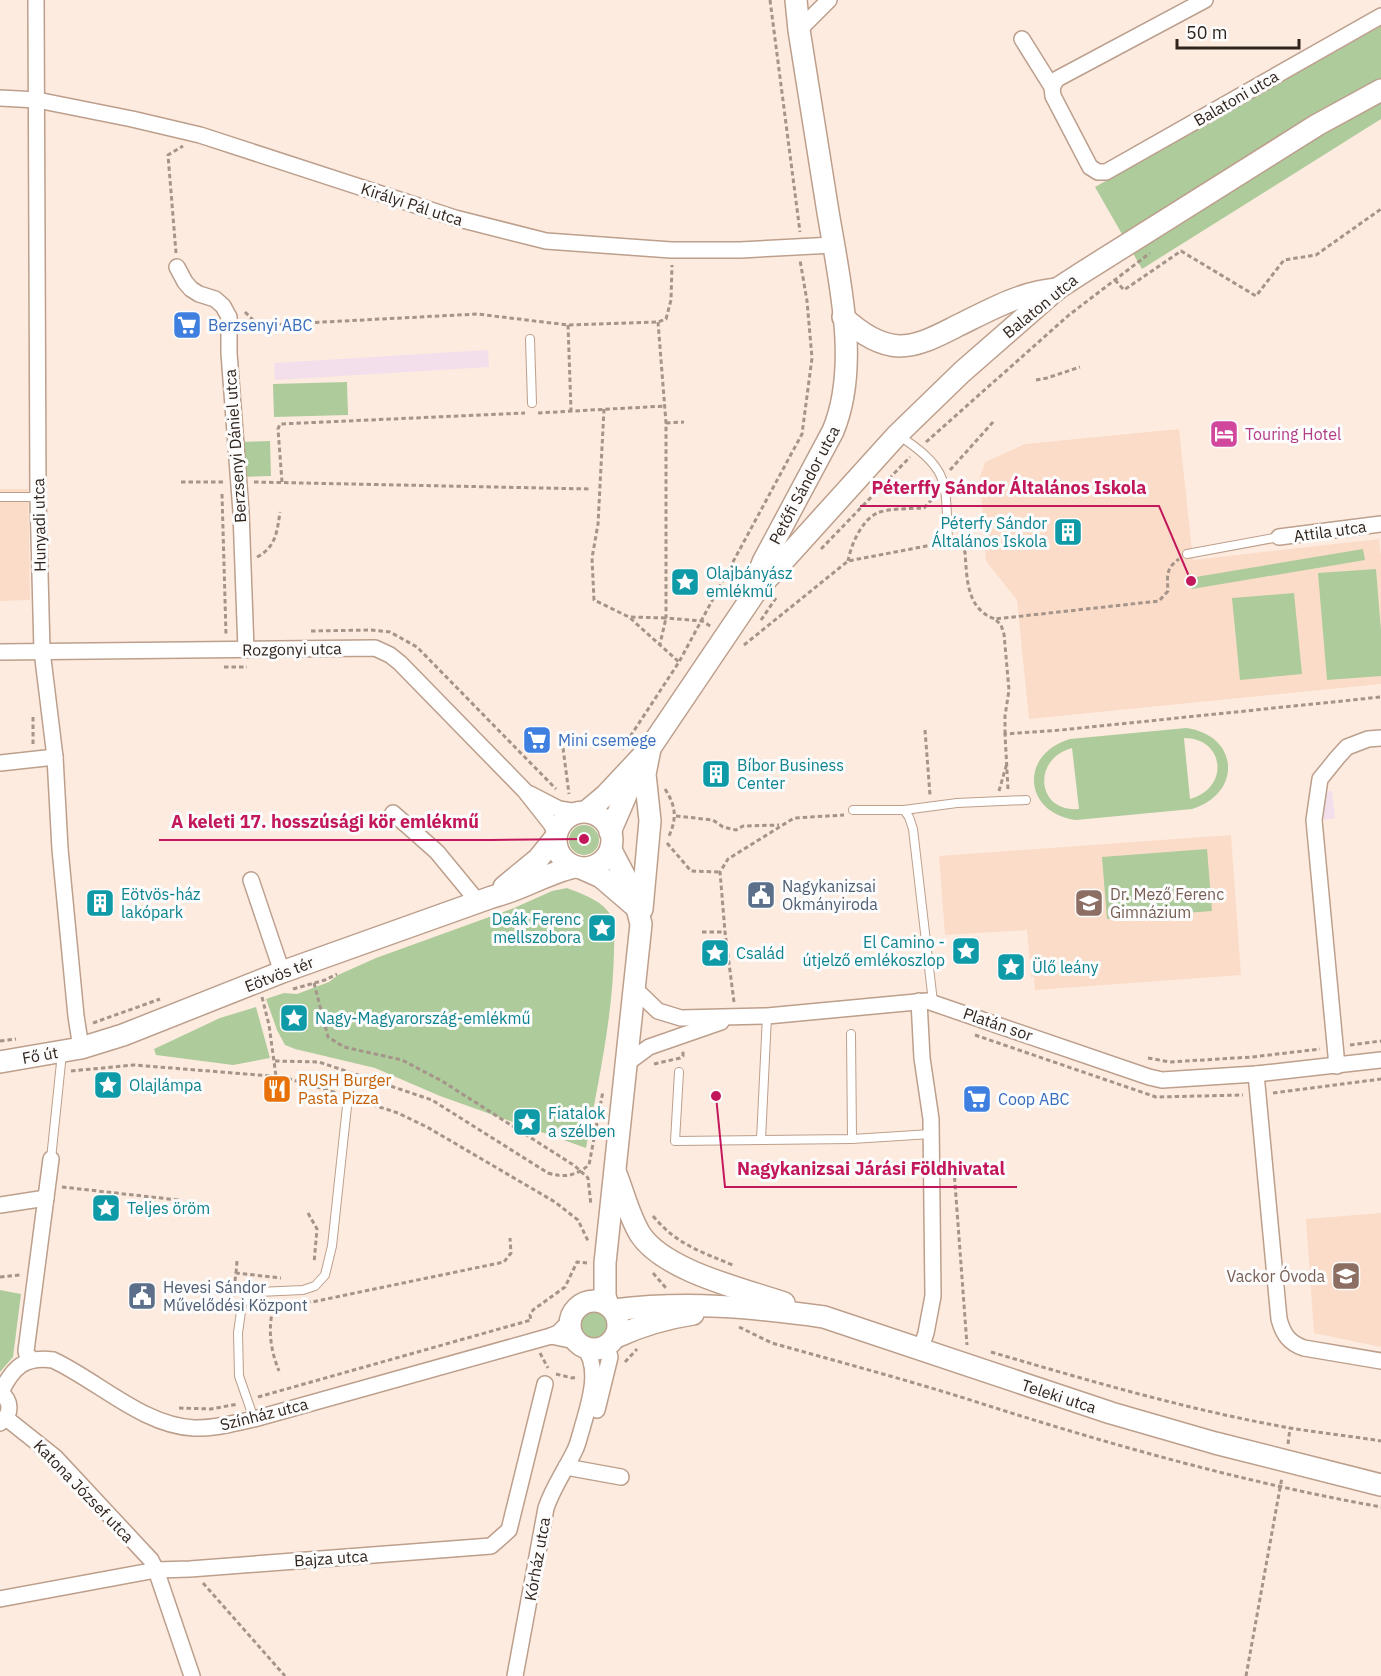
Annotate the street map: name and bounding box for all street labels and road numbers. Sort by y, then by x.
street label: Balatoni utca [1190,65,1282,130]
street label: Királyi Pál utca [359,178,466,230]
street label: Balaton utca [999,269,1082,342]
street label: Berzsenyi Dániel utca [220,368,250,524]
street label: Petőfi Sándor utca [764,422,844,548]
street label: Hunyadi utca [28,477,50,572]
street label: Attila utca [1292,516,1368,546]
street label: Rozgonyi utca [242,638,342,660]
street label: Eötvös tér [242,952,316,996]
street label: Platán sor [961,1003,1036,1045]
street label: Fő út [21,1042,59,1068]
street label: Teleki utca [1019,1375,1099,1418]
street label: Színház utca [218,1393,310,1435]
street label: Katona József utca [30,1435,139,1547]
street label: Kórház utca [520,1515,554,1602]
street label: Bajza utca [293,1545,369,1571]

